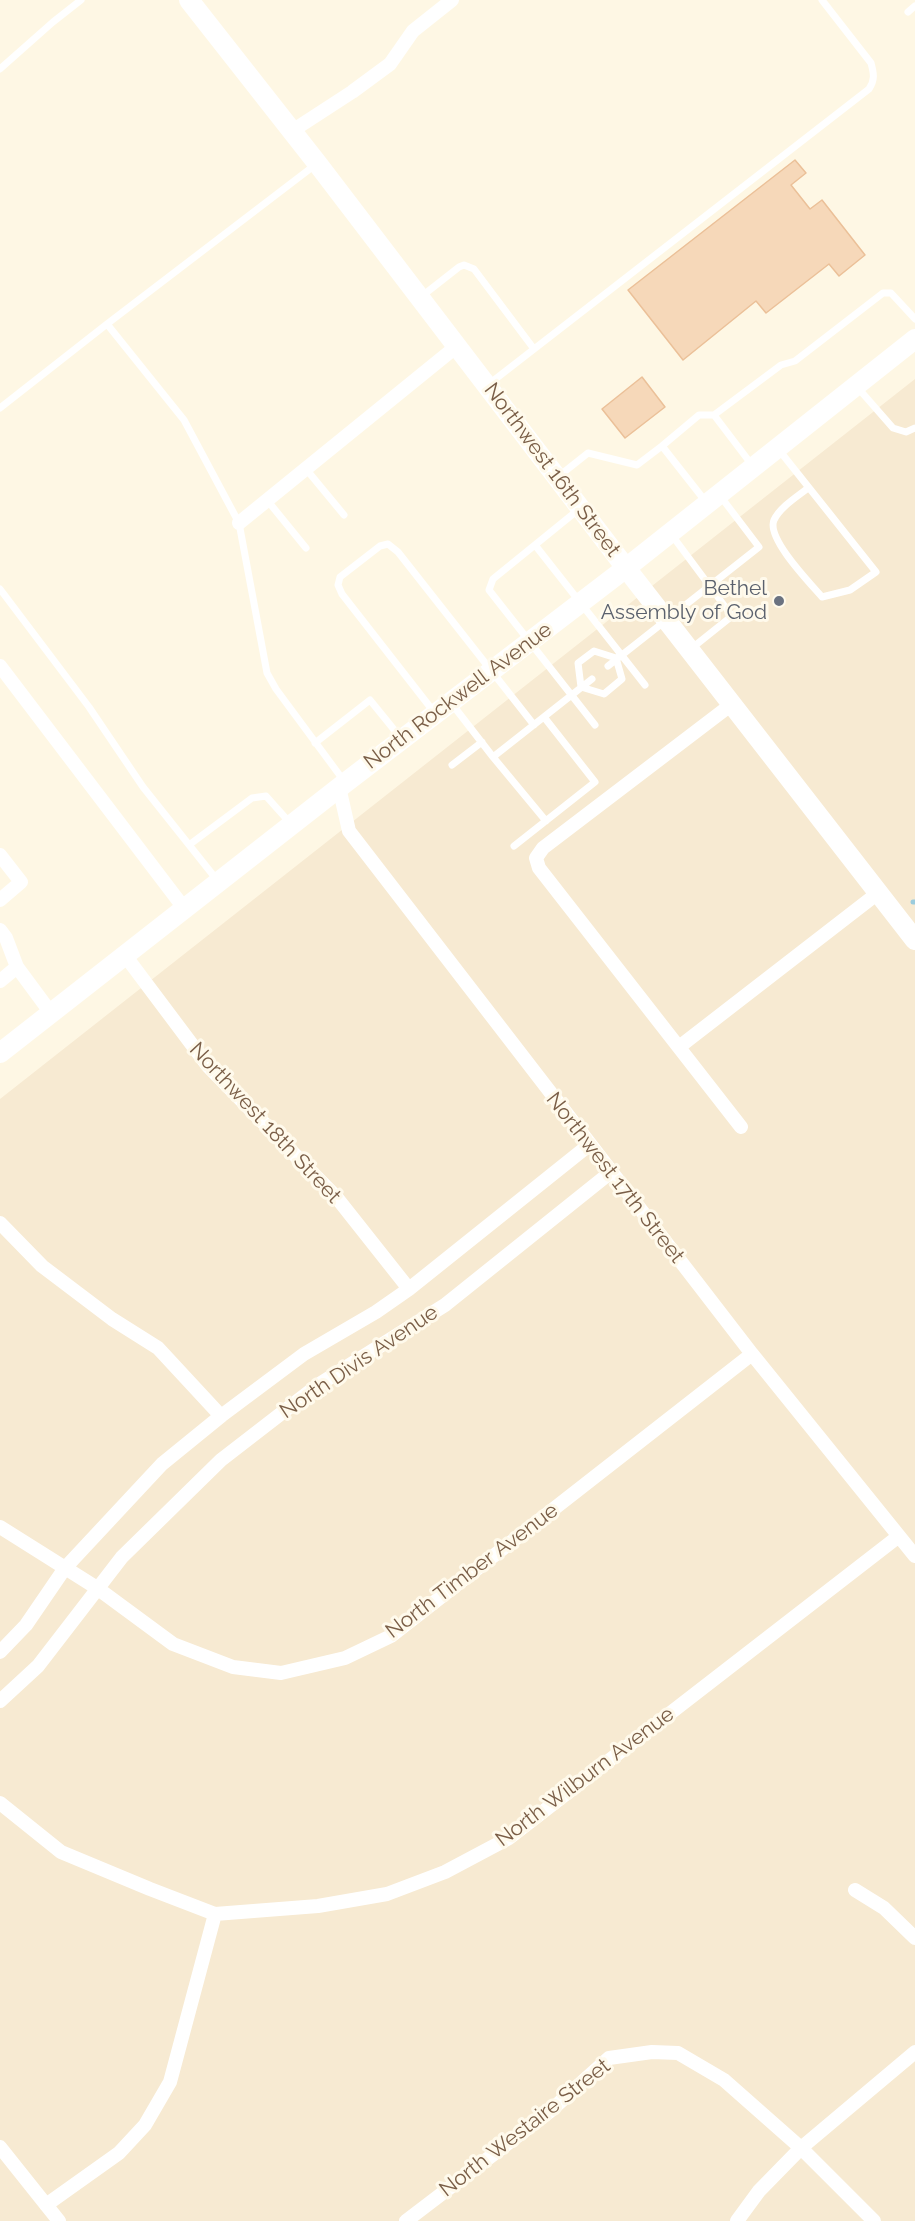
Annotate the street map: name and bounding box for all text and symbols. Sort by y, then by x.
street label: Northwest 16th Street [478,378,626,562]
place label: Bethel Assembly of God [601,576,767,626]
marker: Bethel Assembly of God [772,594,786,608]
street label: North Rockwell Avenue [359,617,557,775]
street label: Northwest 18th Street [184,1037,346,1209]
street label: Northwest 17th Street [541,1088,689,1268]
street label: North Divis Avenue [275,1300,443,1424]
street label: North Timber Avenue [381,1498,563,1644]
street label: North Wilburn Avenue [491,1702,679,1852]
street label: North Westaire Street [435,2054,615,2202]

